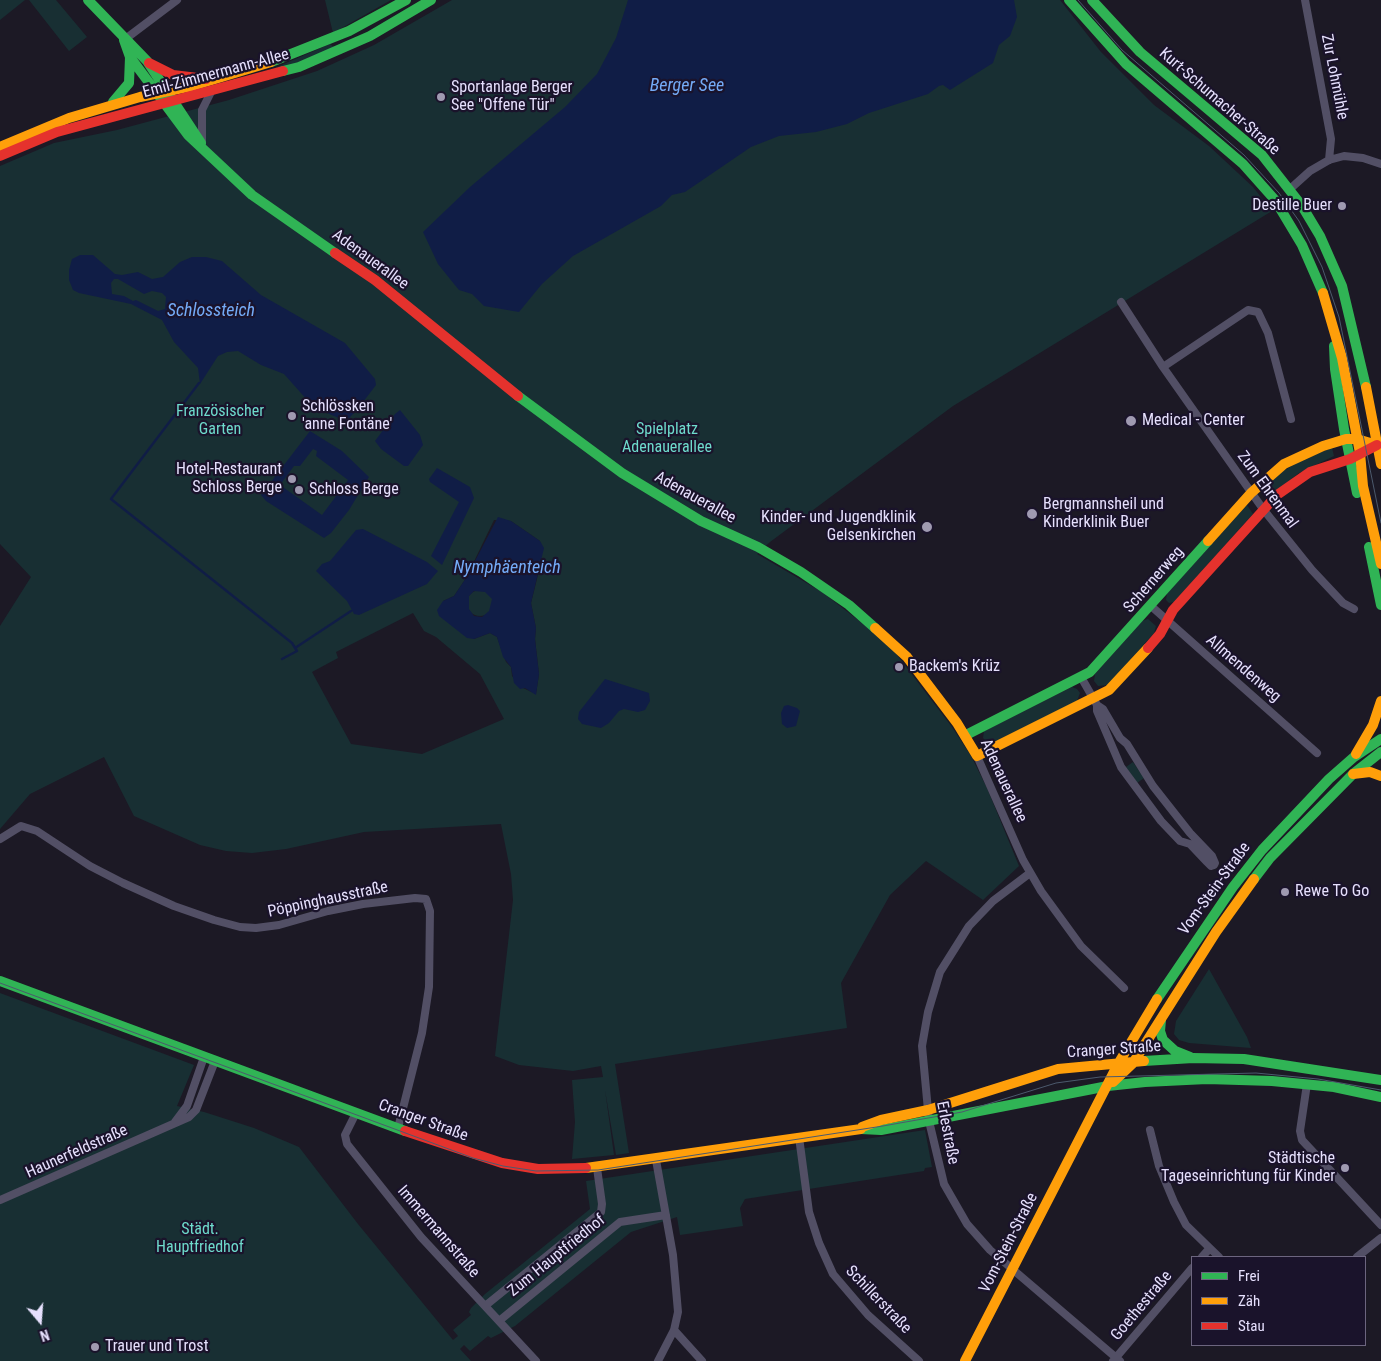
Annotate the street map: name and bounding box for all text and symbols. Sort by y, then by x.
street label: Zur Lohmühle [1316,33,1352,121]
street label: Kurt-Schumacher-Straße [1155,44,1283,160]
street label: Emil-Zimmermann-Allee [141,45,291,103]
water label: Berger See [650,75,724,97]
place label: Sportanlage Berger See "Offene Tür" [451,78,572,116]
marker: Sportanlage Berger See "Offene Tür" [435,91,447,103]
place label: Destille Buer [1252,196,1332,216]
marker: Destille Buer [1336,200,1348,212]
street label: Adenauerallee [328,226,412,294]
water label: Schlossteich [167,300,255,322]
place label: Schlössken 'anne Fontäne' [302,397,392,435]
park label: Französischer Garten [176,402,264,440]
marker: Schlössken 'anne Fontäne' [286,410,298,422]
place label: Medical - Center [1142,411,1245,431]
marker: Medical - Center [1124,414,1138,428]
park label: Spielplatz Adenauerallee [622,420,712,458]
street label: Zum Ehrenmal [1233,448,1301,532]
place label: Hotel-Restaurant Schloss Berge [176,460,282,498]
street label: Adenauerallee [651,468,739,528]
marker: Hotel-Restaurant Schloss Berge [286,473,298,485]
place label: Schloss Berge [309,480,399,500]
marker: Schloss Berge [293,484,305,496]
place label: Bergmannsheil und Kinderklinik Buer [1043,495,1164,533]
marker: Bergmannsheil und Kinderklinik Buer [1025,507,1039,521]
place label: Kinder- und Jugendklinik Gelsenkirchen [761,508,916,546]
marker: Kinder- und Jugendklinik Gelsenkirchen [920,520,934,534]
street label: Schernerweg [1120,543,1188,617]
water label: Nymphäenteich [453,557,561,579]
street label: Allmendenweg [1202,631,1284,707]
place label: Backem's Krüz [909,657,1000,677]
marker: Backem's Krüz [893,661,905,673]
street label: Adenauerallee [975,736,1031,826]
street label: Vom-Stein-Straße [1175,839,1255,939]
street label: Pöppinghausstraße [266,878,390,922]
place label: Rewe To Go [1295,882,1369,902]
marker: Rewe To Go [1279,886,1291,898]
street label: Cranger Straße [1066,1037,1162,1063]
street label: Cranger Straße [376,1096,470,1146]
street label: Erlestraße [931,1100,963,1166]
street label: Haunerfeldstraße [23,1121,131,1183]
place label: Städtische Tageseinrichtung für Kinder [1161,1149,1335,1187]
marker: Städtische Tageseinrichtung für Kinder [1339,1162,1351,1174]
street label: Immermannstraße [393,1182,483,1282]
street label: Vom-Stein-Straße [976,1190,1042,1296]
street label: Zum Hauptfriedhof [505,1211,609,1301]
park label: Städt. Hauptfriedhof [156,1220,244,1258]
legend [1191,1256,1366,1346]
street label: Schillerstraße [841,1262,915,1338]
street label: Goethestraße [1107,1267,1177,1345]
text: Frei [1238,1267,1260,1285]
text: Zäh [1238,1292,1260,1310]
north arrow [15,1296,65,1346]
text: Stau [1238,1317,1265,1335]
text: N [38,1326,51,1344]
place label: Trauer und Trost [105,1337,208,1357]
marker: Trauer und Trost [89,1341,101,1353]

